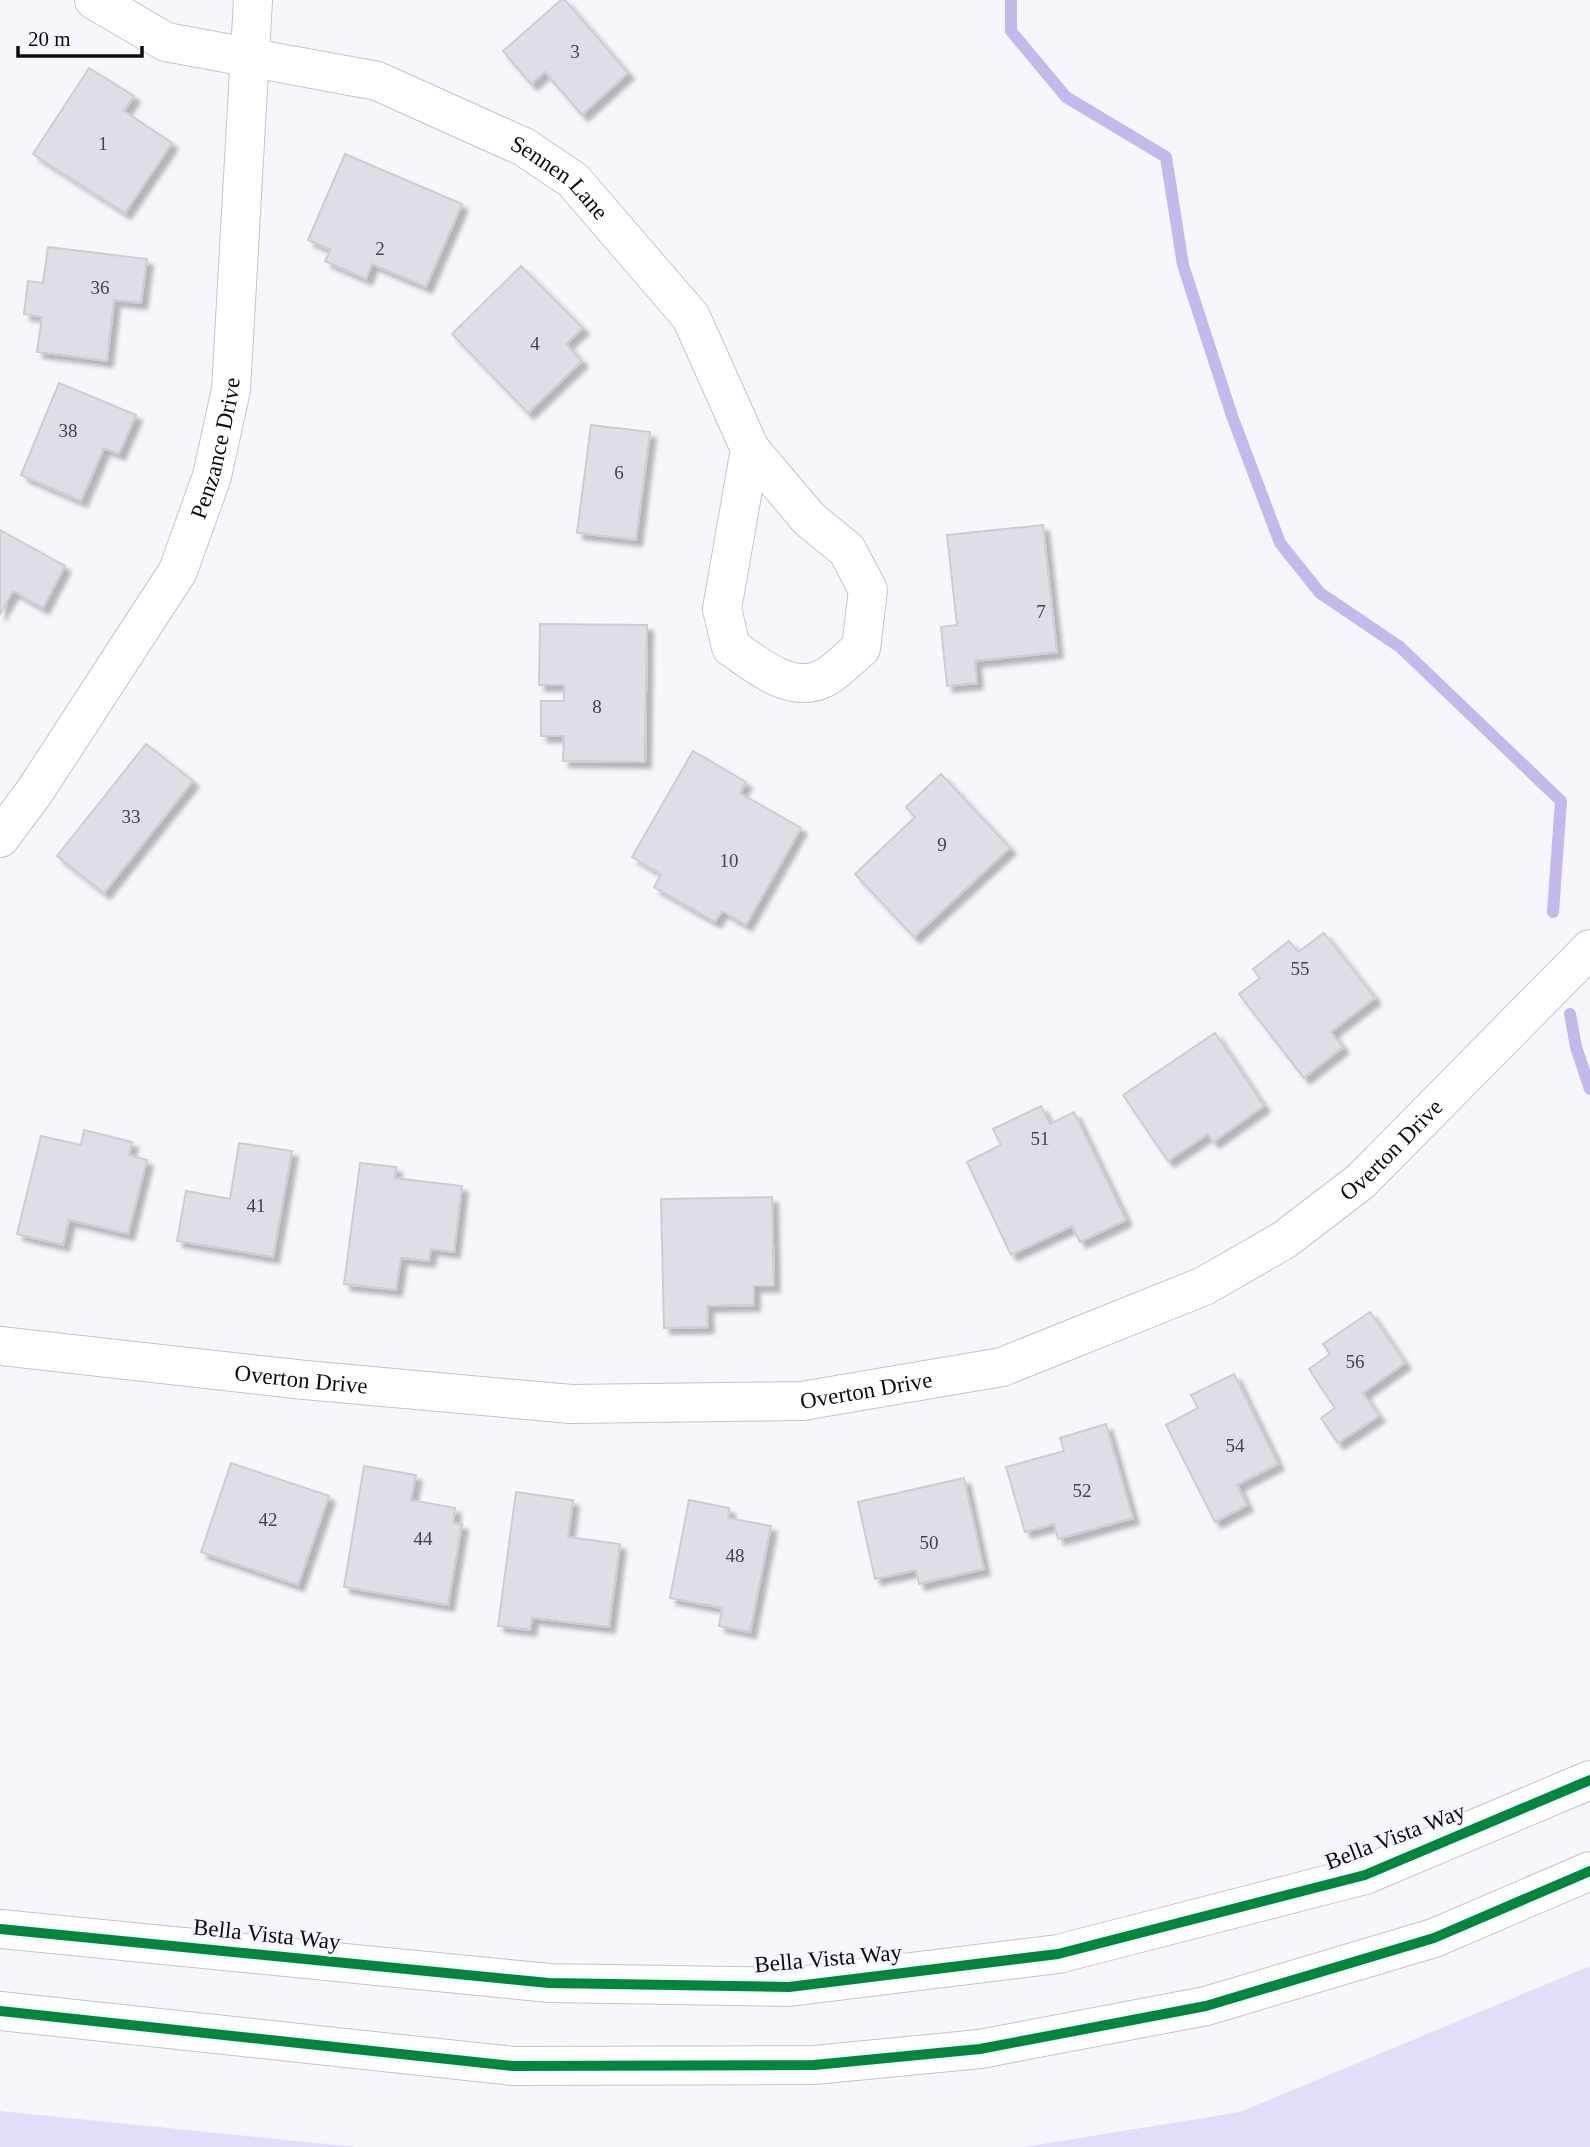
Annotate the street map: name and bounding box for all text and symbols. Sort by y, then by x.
scale bar [18,14,142,58]
text: 20 m [28,27,71,51]
house number: 3 [570,41,580,62]
street label: Sennen Lane [507,131,613,225]
house number: 1 [98,133,108,154]
house number: 2 [375,238,385,259]
house number: 36 [91,277,110,298]
house number: 4 [530,333,540,354]
street label: Penzance Drive [186,377,245,522]
house number: 38 [59,420,78,441]
house number: 6 [614,462,624,483]
house number: 7 [1036,601,1046,622]
house number: 8 [592,696,602,717]
house number: 33 [122,806,141,827]
house number: 9 [937,834,947,855]
house number: 10 [720,850,739,871]
house number: 55 [1291,958,1310,979]
street label: Overton Drive [1335,1094,1448,1206]
house number: 51 [1031,1128,1050,1149]
house number: 41 [247,1195,266,1216]
house number: 56 [1346,1351,1365,1372]
street label: Overton Drive [233,1360,369,1399]
street label: Overton Drive [798,1367,934,1414]
house number: 54 [1226,1435,1245,1456]
house number: 52 [1073,1480,1092,1501]
house number: 42 [259,1509,278,1530]
house number: 44 [414,1528,433,1549]
house number: 50 [920,1532,939,1553]
house number: 48 [726,1545,745,1566]
street label: Bella Vista Way [1322,1798,1469,1875]
street label: Bella Vista Way [192,1914,342,1955]
street label: Bella Vista Way [753,1940,903,1977]

